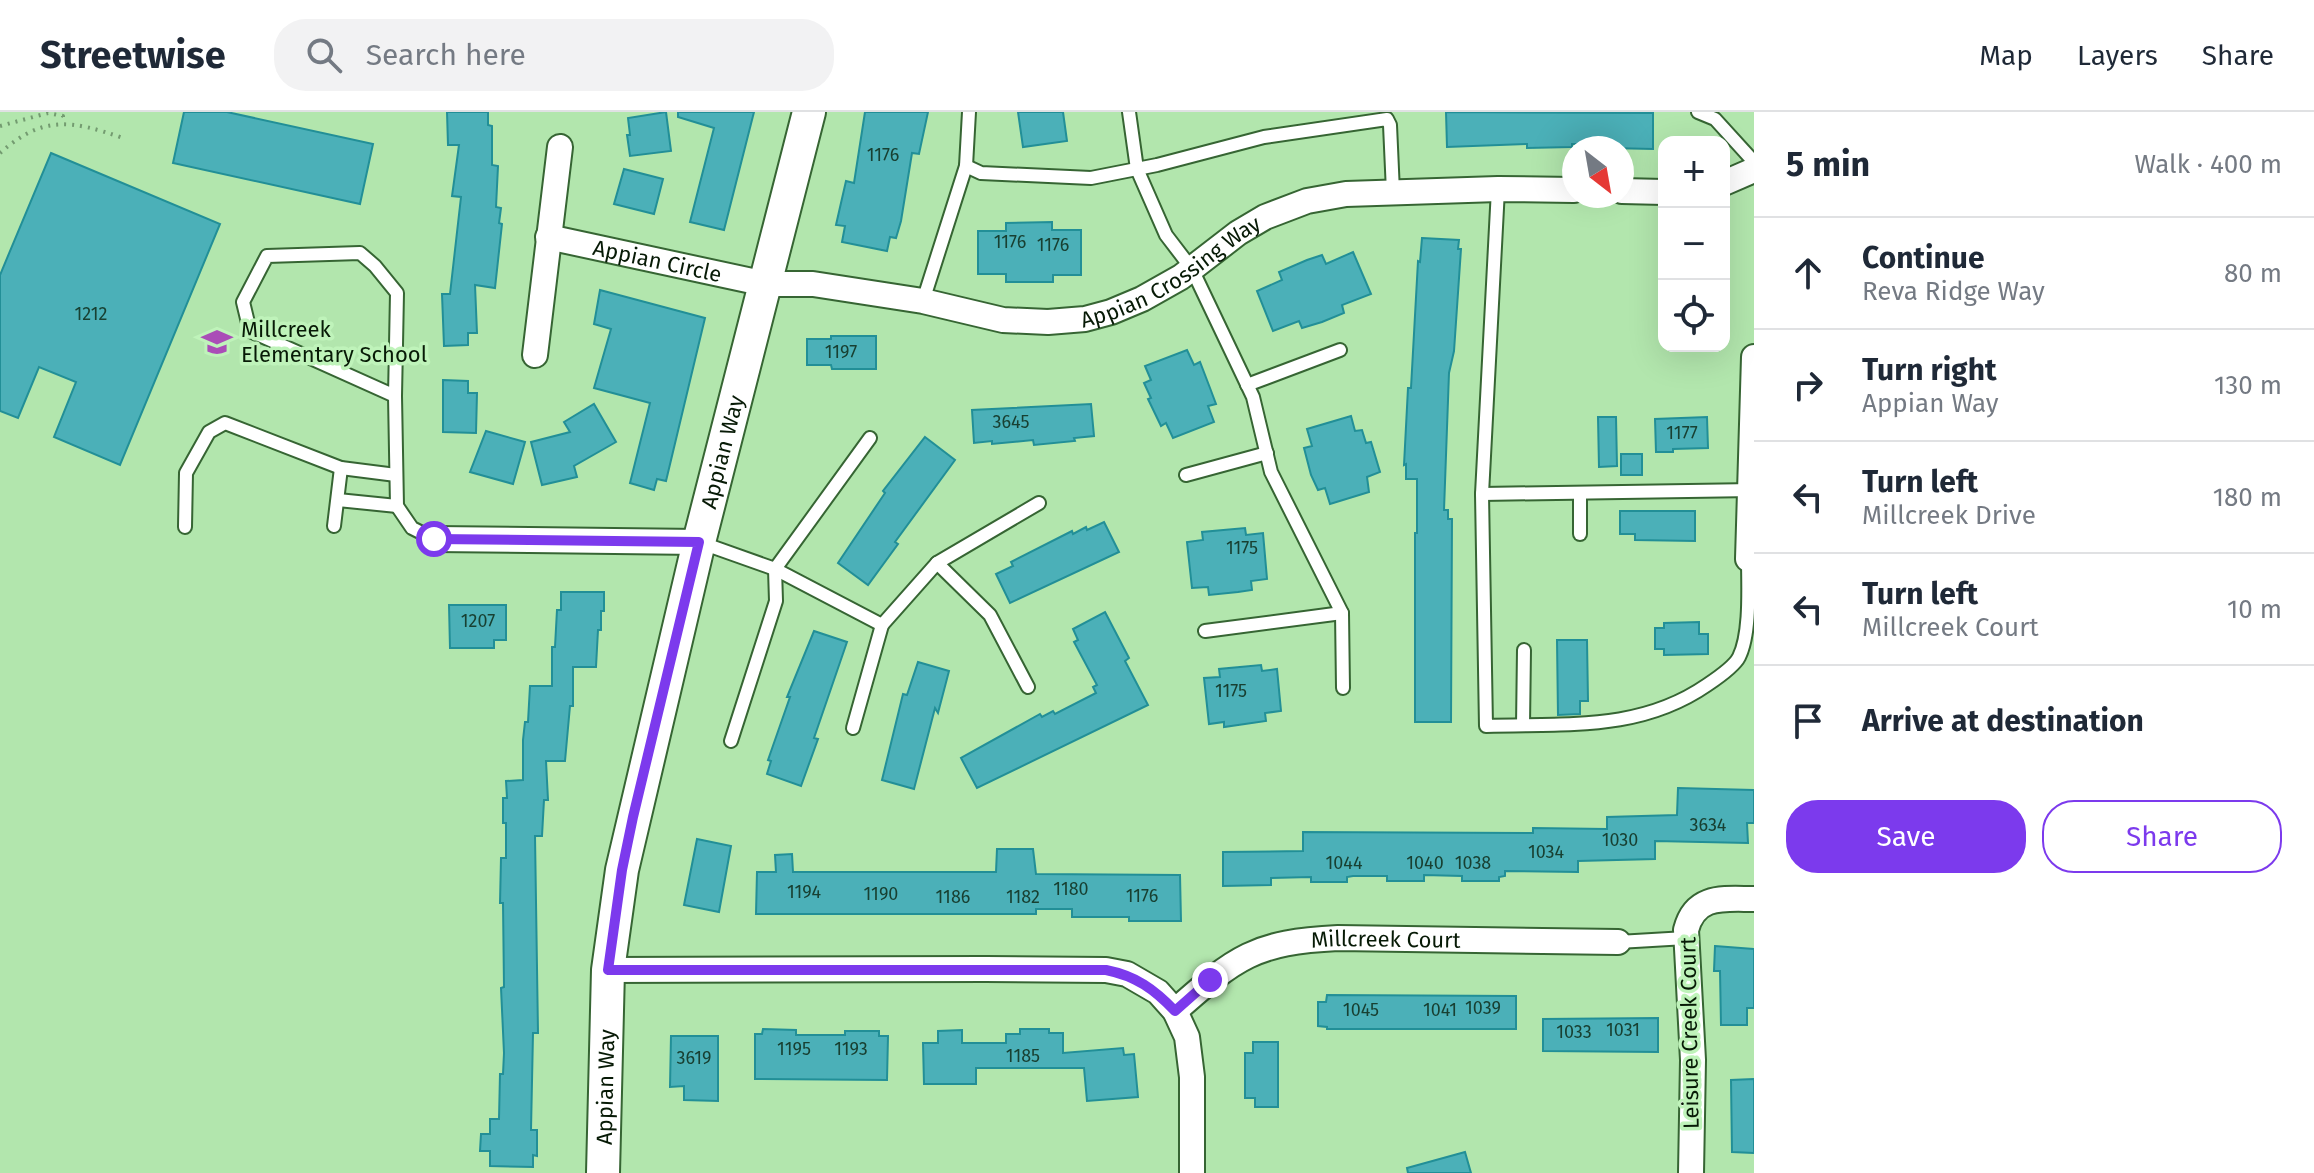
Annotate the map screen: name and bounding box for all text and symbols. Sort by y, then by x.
search box [274,19,834,91]
text: Streetwise [40,32,226,78]
icon: search [302,33,346,77]
text: Search here [366,37,526,73]
text: Map [1979,39,2033,72]
text: Layers [2077,39,2158,72]
text: Share [2202,39,2274,72]
north arrow [1562,136,1634,208]
map controls [1658,136,1730,352]
button: + [1658,136,1730,208]
house number: 1176 [867,144,899,166]
text: 5 min [1786,144,1870,185]
text: Walk · 400 m [2134,149,2282,180]
button: − [1658,208,1730,280]
street label: Appian Crossing Way [1077,210,1266,334]
house number: 1176 [994,231,1026,253]
street label: Appian Circle [591,234,724,288]
house number: 1176 [1037,234,1069,256]
text: Continue [1862,240,1985,276]
icon: ahead [1786,251,1830,295]
text: 80 m [2224,258,2282,289]
text: Reva Ridge Way [1862,276,2045,307]
button: locate [1658,280,1730,352]
house number: 1212 [75,303,108,325]
place label: Millcreek Elementary School [241,316,427,368]
school or university icon: Millcreek Elementary School [200,325,234,359]
house number: 1197 [825,341,857,363]
text: Turn right [1862,352,1997,388]
icon: right [1786,363,1830,407]
text: 130 m [2214,370,2282,401]
text: Appian Way [1862,388,1999,419]
street label: Appian Way [695,392,750,511]
house number: 3645 [993,411,1030,433]
house number: 1177 [1666,422,1698,444]
text: Turn left [1862,464,1978,500]
icon: left [1786,475,1830,519]
text: 180 m [2213,482,2282,513]
text: Millcreek Drive [1862,500,2036,531]
route start [416,521,452,557]
house number: 1175 [1226,537,1258,559]
text: Turn left [1862,576,1978,612]
icon: left [1786,587,1830,631]
text: 10 m [2227,594,2282,625]
house number: 1207 [461,610,495,632]
text: Millcreek Court [1862,612,2039,643]
house number: 1175 [1215,680,1247,702]
icon: arrive [1786,699,1830,743]
text: Arrive at destination [1862,703,2144,739]
button: Save [1786,800,2026,873]
button: Share [2042,800,2282,873]
house number: 3634 [1690,814,1727,836]
house number: 1030 [1602,829,1638,851]
house number: 1034 [1528,841,1564,863]
house number: 1044 [1326,852,1363,874]
house number: 1040 [1406,852,1444,874]
house number: 1038 [1455,852,1491,874]
house number: 1180 [1053,878,1089,900]
house number: 1194 [787,881,822,903]
house number: 1190 [864,883,898,905]
house number: 1176 [1126,885,1158,907]
house number: 1186 [936,886,970,908]
house number: 1182 [1006,886,1040,908]
street label: Millcreek Court [1310,925,1461,954]
street label: Leisure Creek Court [1674,937,1705,1129]
route end [1192,962,1228,998]
house number: 1039 [1465,997,1501,1019]
house number: 1045 [1343,999,1379,1021]
house number: 1041 [1423,999,1457,1021]
house number: 1031 [1606,1019,1640,1041]
house number: 1033 [1556,1021,1592,1043]
street label: Appian Way [591,1029,621,1145]
house number: 1195 [777,1038,811,1060]
house number: 1193 [834,1038,868,1060]
house number: 1185 [1006,1045,1040,1067]
house number: 3619 [677,1047,711,1069]

